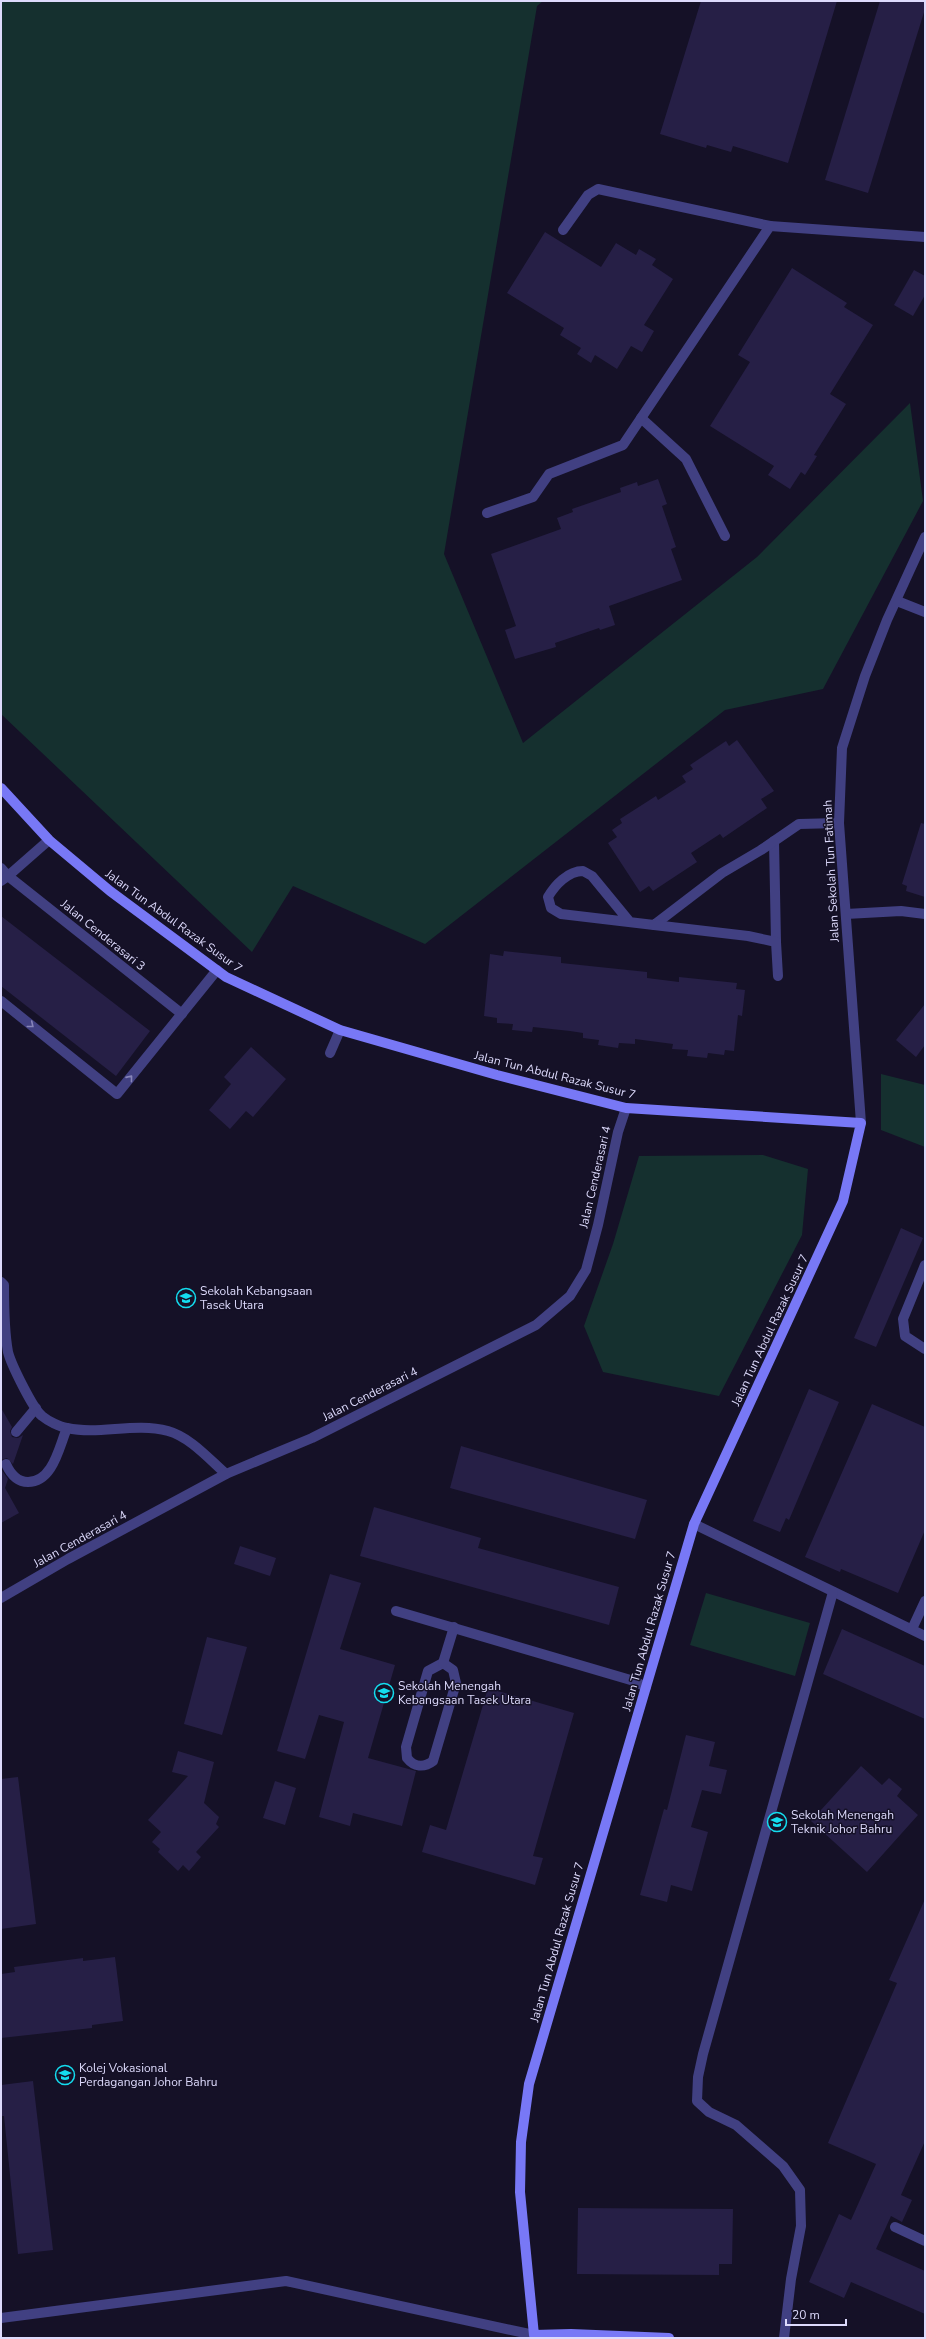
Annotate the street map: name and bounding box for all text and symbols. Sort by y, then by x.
street label: Jalan Sekolah Tun Fatimah [819,800,843,943]
street label: Jalan Tun Abdul Razak Susur 7 [101,865,246,976]
street label: Jalan Cenderasari 3 [57,895,149,974]
one-way arrow [27,1021,34,1028]
street label: Jalan Tun Abdul Razak Susur 7 [472,1047,637,1103]
one-way arrow [125,1075,132,1082]
street label: Jalan Cenderasari 4 [575,1124,615,1231]
street label: Jalan Tun Abdul Razak Susur 7 [727,1252,812,1409]
place label: Sekolah Kebangsaan Tasek Utara [200,1283,312,1313]
school or university icon: Sekolah Kebangsaan Tasek Utara [175,1287,197,1309]
street label: Jalan Cenderasari 4 [319,1363,420,1425]
street label: Jalan Cenderasari 4 [30,1507,130,1572]
street label: Jalan Tun Abdul Razak Susur 7 [618,1549,680,1714]
place label: Sekolah Menengah Kebangsaan Tasek Utara [398,1678,531,1708]
school or university icon: Sekolah Menengah Kebangsaan Tasek Utara [373,1682,395,1704]
place label: Sekolah Menengah Teknik Johor Bahru [791,1807,894,1837]
school or university icon: Sekolah Menengah Teknik Johor Bahru [766,1811,788,1833]
street label: Jalan Tun Abdul Razak Susur 7 [526,1860,588,2025]
place label: Kolej Vokasional Perdagangan Johor Bahru [79,2060,218,2090]
school or university icon: Kolej Vokasional Perdagangan Johor Bahru [54,2064,76,2086]
scale bar [786,2301,846,2327]
text: 20 m [792,2307,820,2323]

